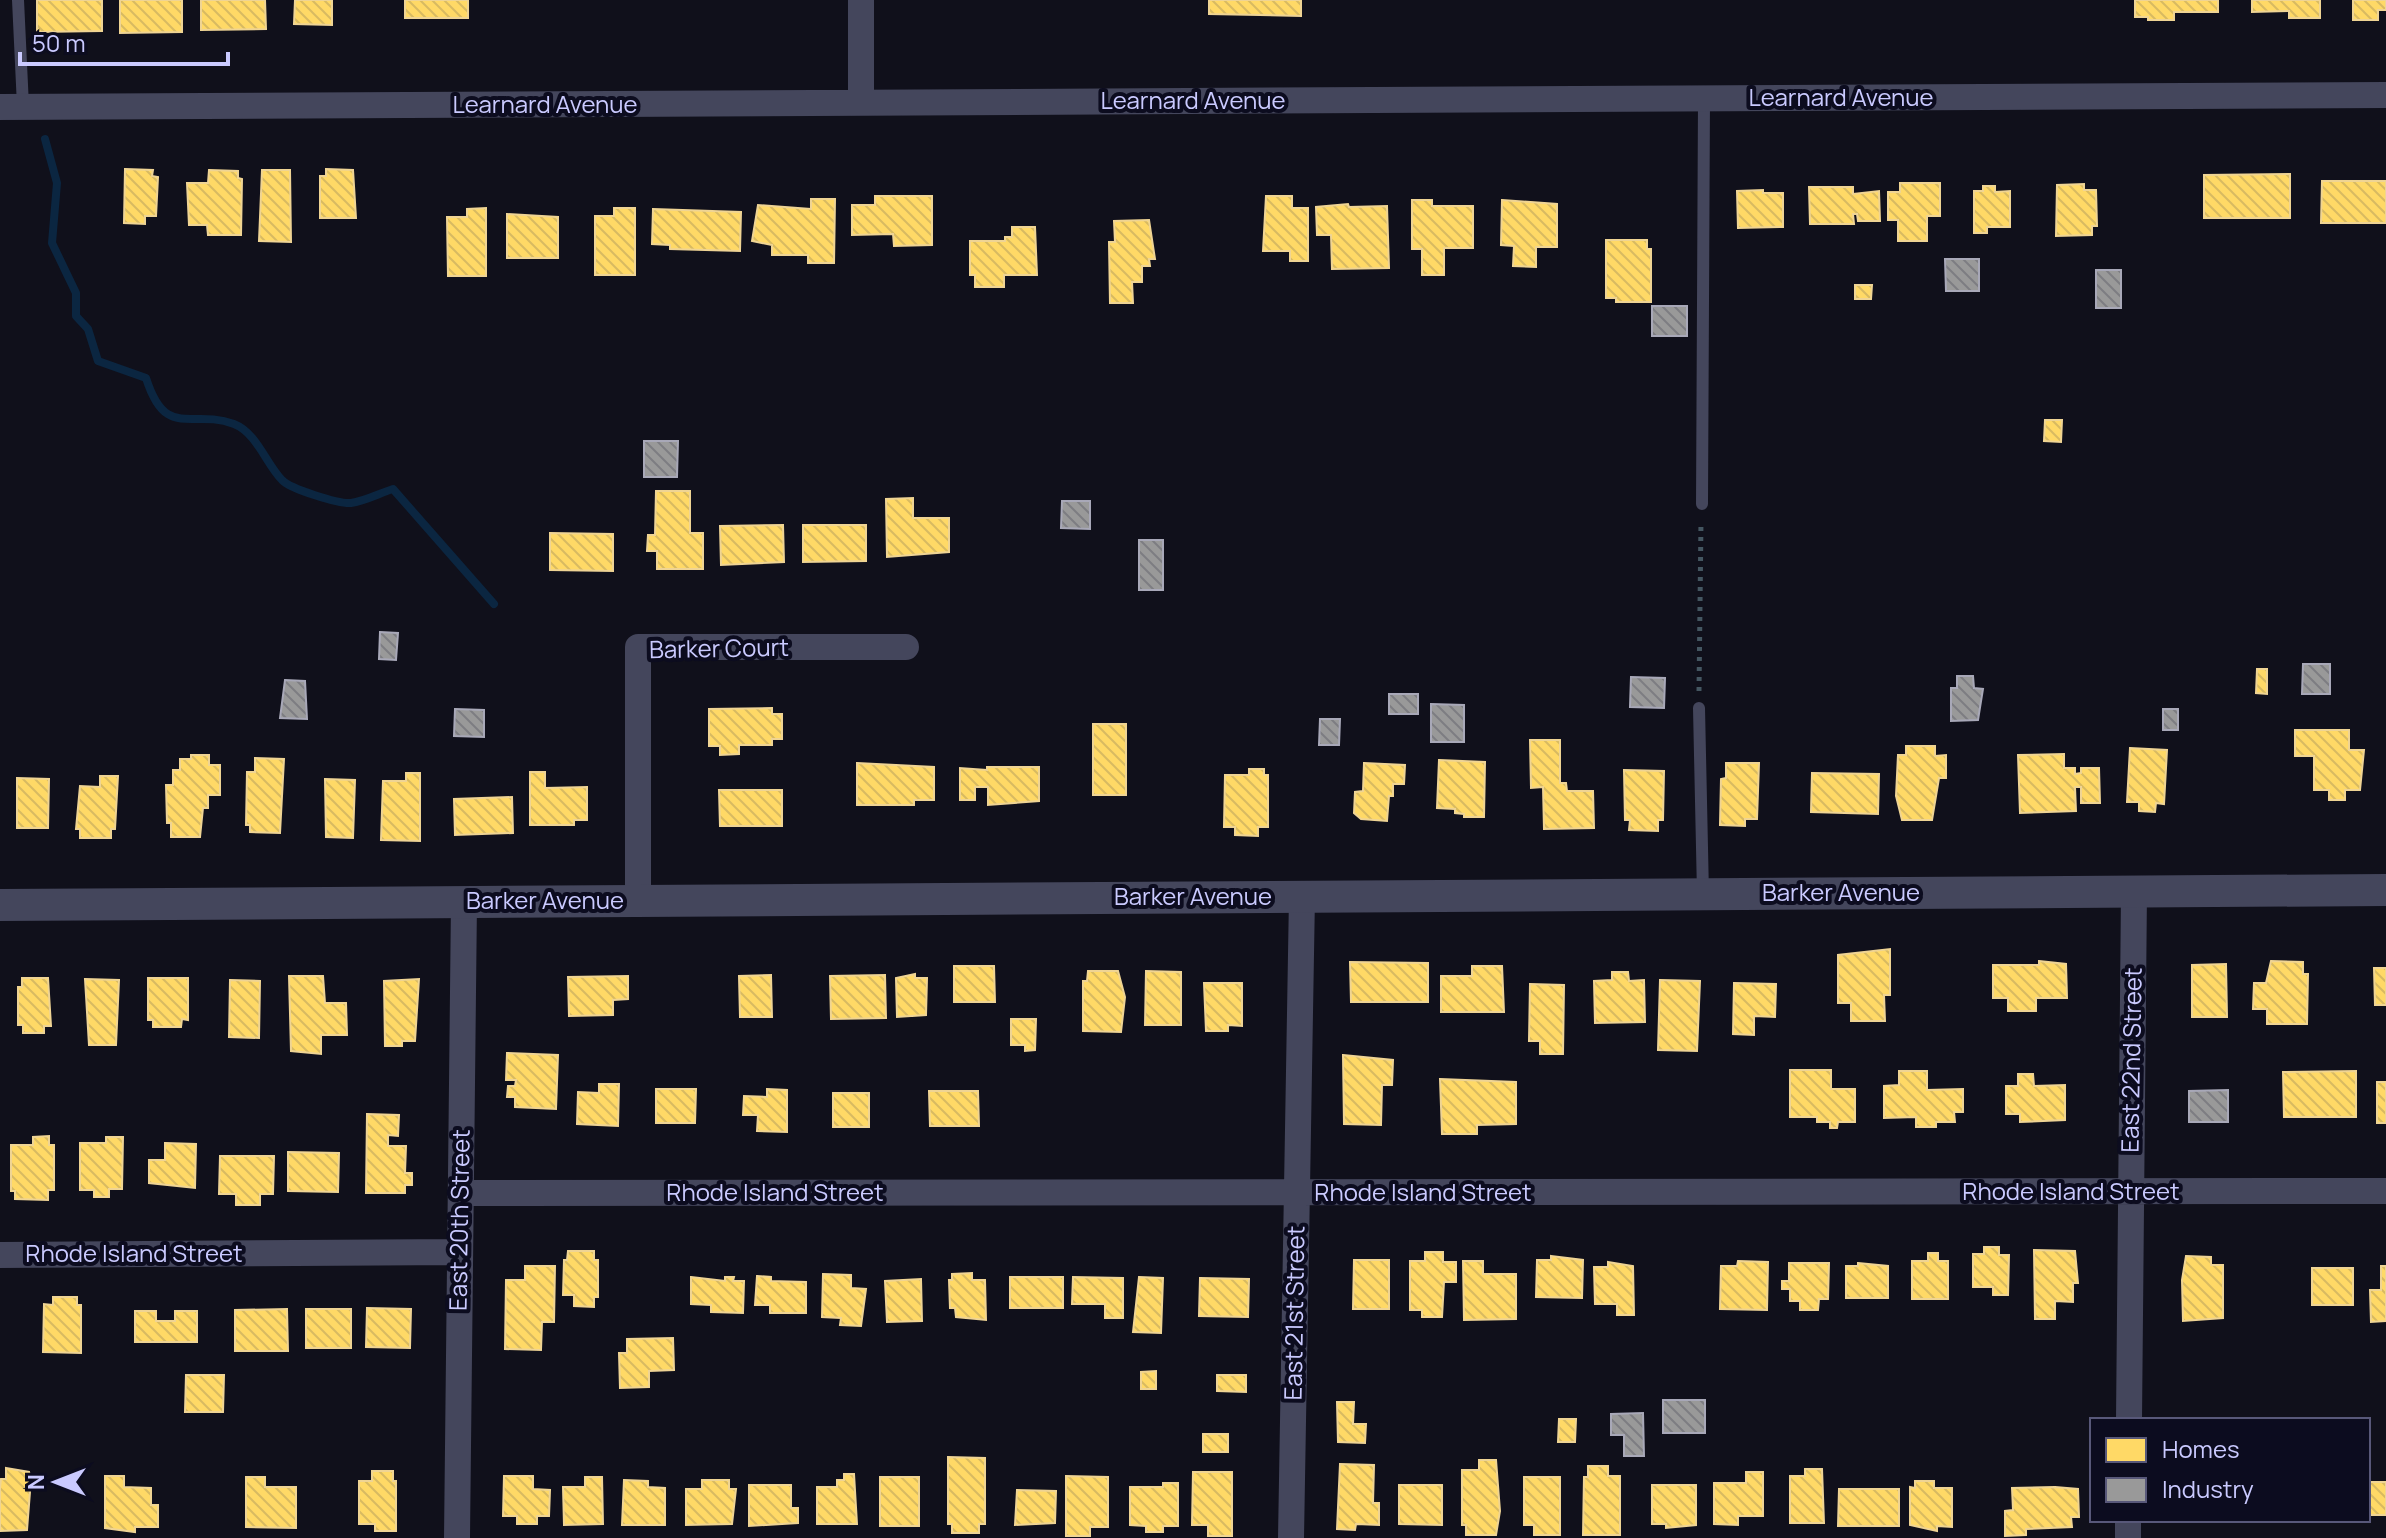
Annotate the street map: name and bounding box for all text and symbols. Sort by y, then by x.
scale bar [20,16,228,66]
text: 50 m [32,26,86,59]
street label: Learnard Avenue [1748,80,1934,113]
street label: Learnard Avenue [1100,83,1286,116]
street label: Learnard Avenue [452,87,638,120]
street label: Barker Court [649,630,789,665]
street label: Barker Avenue [1762,875,1920,908]
street label: Barker Avenue [1114,879,1272,912]
street label: Barker Avenue [466,883,624,916]
street label: East 22nd Street [2112,967,2149,1153]
street label: East 20th Street [440,1129,477,1311]
street label: Rhode Island Street [1962,1174,2180,1207]
street label: Rhode Island Street [666,1175,884,1208]
street label: Rhode Island Street [1314,1175,1532,1208]
street label: East 21st Street [1275,1225,1312,1401]
street label: Rhode Island Street [25,1236,243,1269]
legend [2090,1418,2370,1522]
text: Homes [2162,1432,2240,1465]
north arrow [16,1442,96,1522]
text: Industry [2162,1472,2254,1505]
text: N [21,1474,51,1490]

